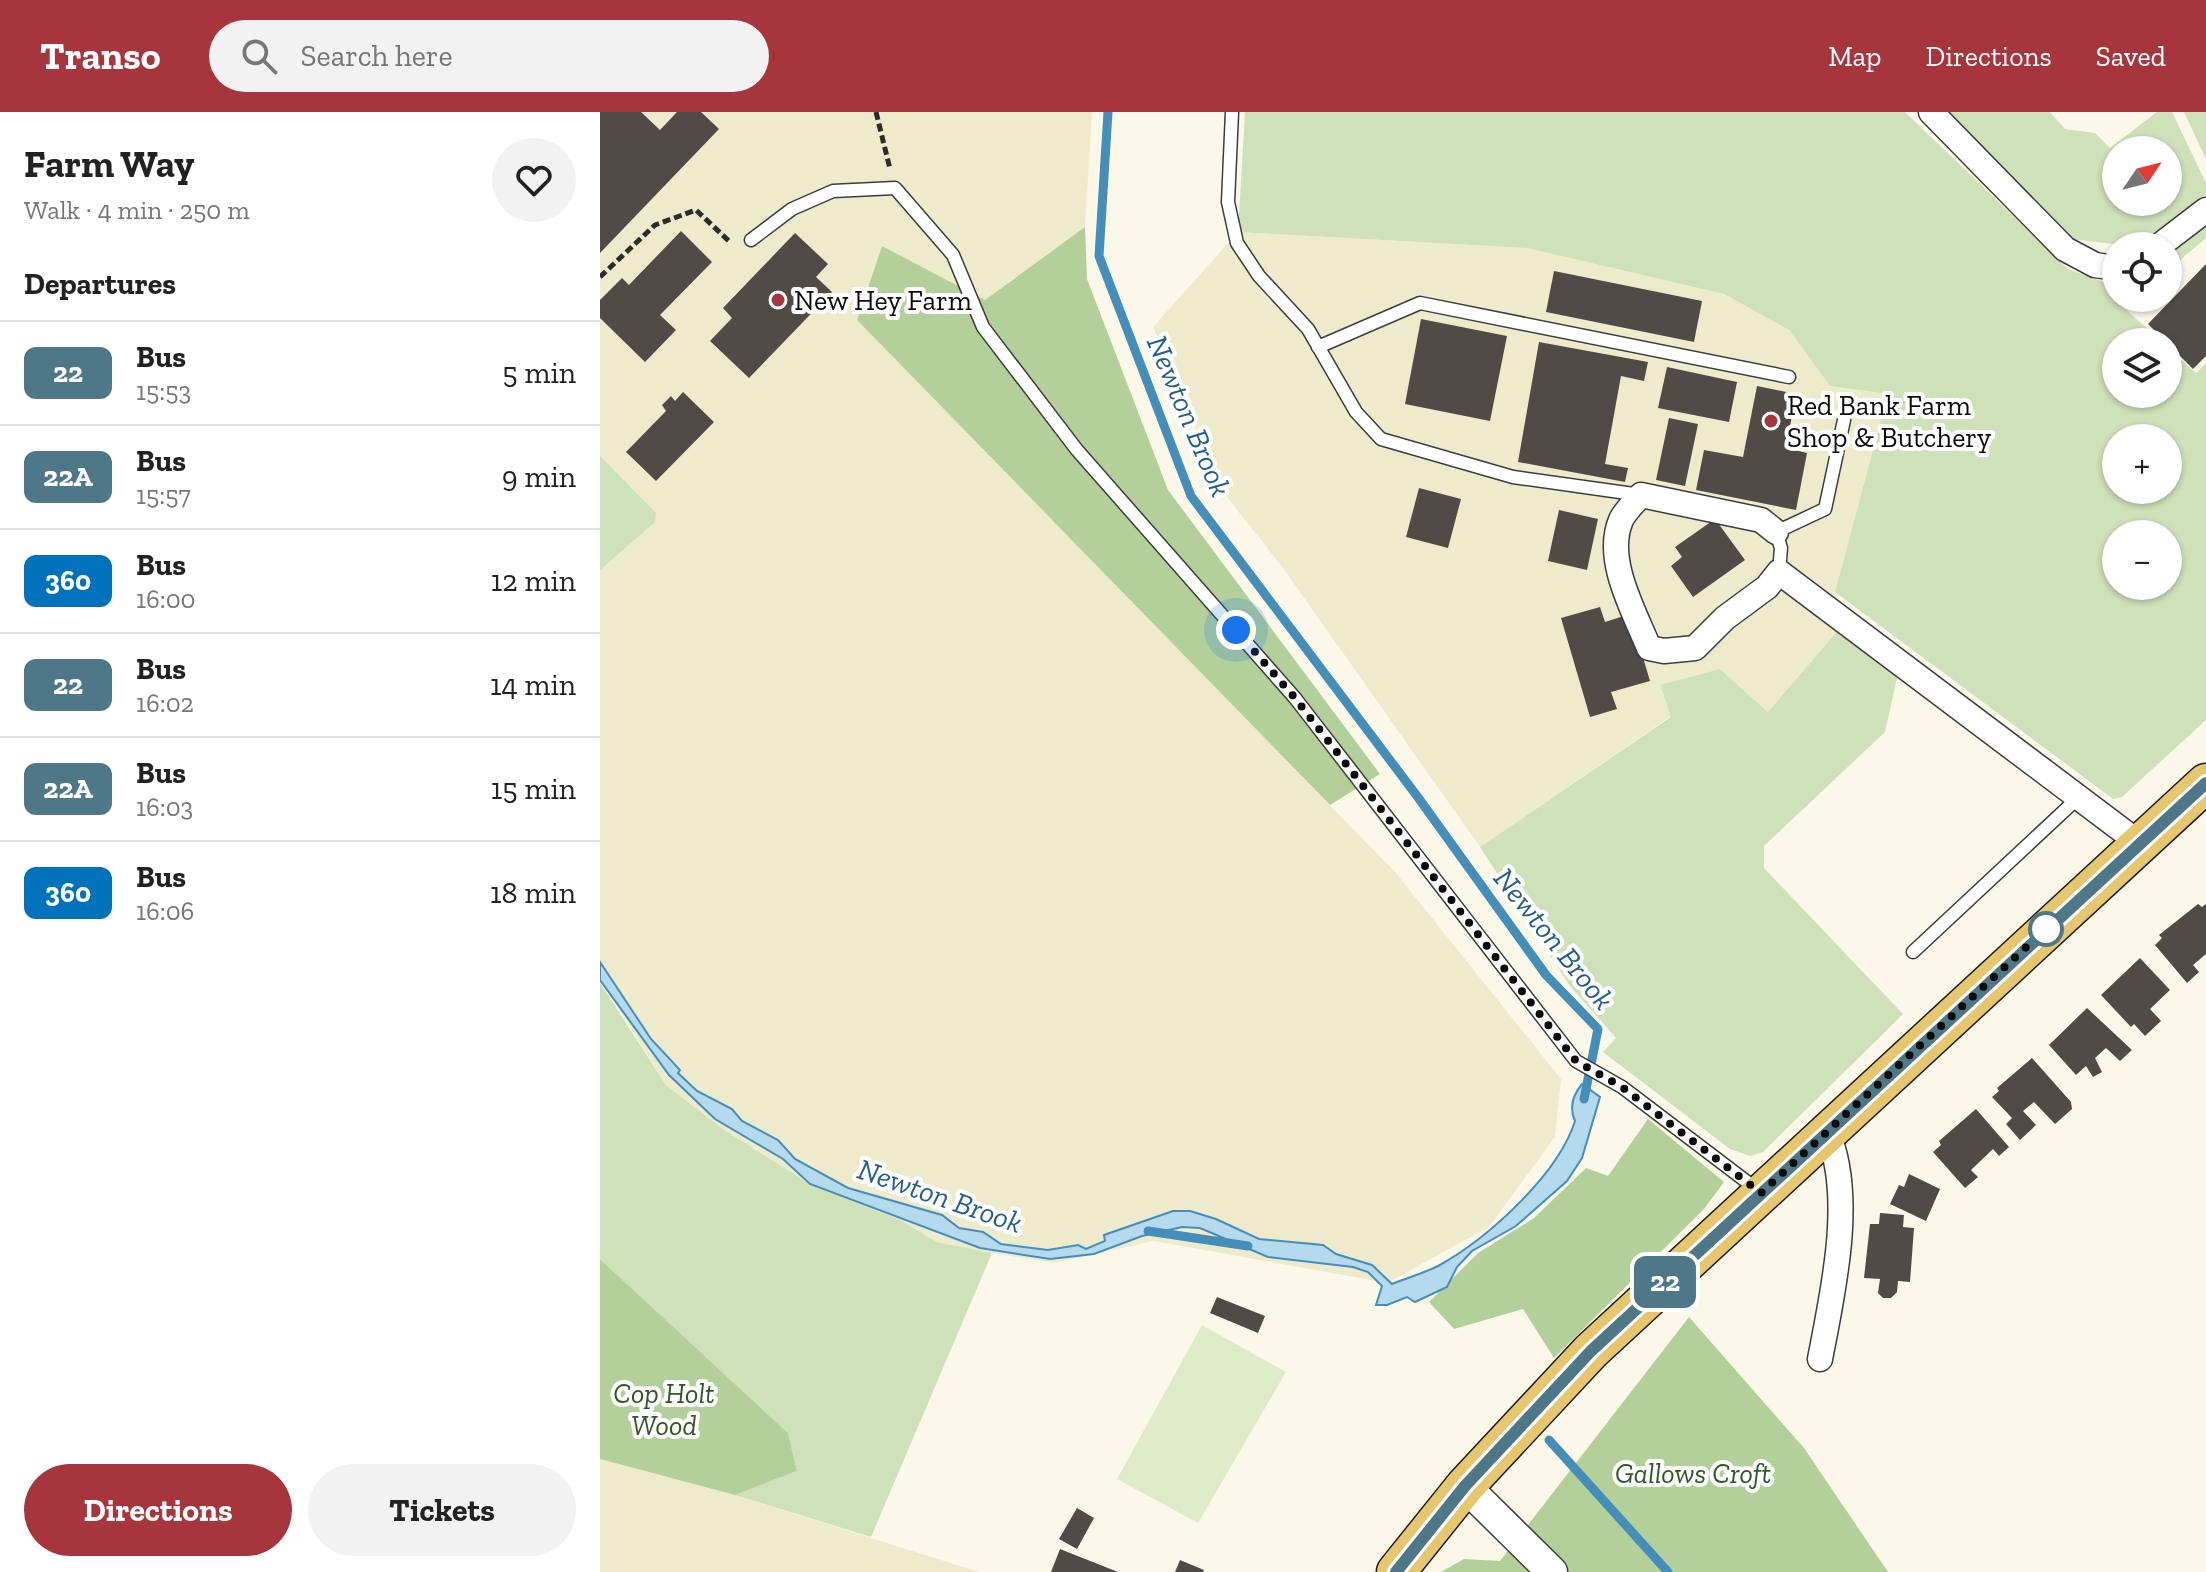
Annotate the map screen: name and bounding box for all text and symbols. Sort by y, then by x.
search box [209,20,769,92]
text: Transo [40,33,161,79]
icon: search [237,34,281,78]
text: Search here [301,38,453,74]
text: Map [1828,40,1881,73]
text: Directions [1925,40,2052,73]
text: Saved [2096,40,2166,73]
north arrow [2102,136,2182,216]
map controls [2102,136,2182,600]
button: heart [492,138,576,222]
text: Farm Way [24,141,194,187]
text: Walk · 4 min · 250 m [24,194,250,226]
button: locate [2102,232,2182,312]
text: Departures [24,266,176,302]
place label: New Hey Farm [794,284,972,317]
marker: New Hey Farm [769,291,787,309]
button: layers [2102,328,2182,408]
water label: Newton Brook [1139,330,1239,502]
text: Bus [136,339,186,375]
text: 5 min [502,355,576,391]
text: 22 [53,356,83,389]
text: 15:53 [136,375,191,407]
place label: Red Bank Farm Shop & Butchery [1787,389,1992,454]
marker: Red Bank Farm Shop & Butchery [1762,412,1780,430]
button: + [2102,424,2182,504]
text: Bus [136,443,186,479]
text: 9 min [502,459,576,495]
text: 22A [43,460,93,493]
text: 15:57 [136,479,191,511]
button: − [2102,520,2182,600]
text: Bus [136,547,186,583]
text: 12 min [491,563,576,599]
text: 360 [45,564,91,597]
text: 16:00 [136,583,196,615]
your location [1216,610,1256,650]
text: Bus [136,651,186,687]
text: 14 min [490,667,576,703]
text: 22 [53,668,83,701]
text: 16:02 [136,687,194,719]
text: Bus [136,755,186,791]
text: 15 min [491,771,576,807]
text: 22A [43,772,93,805]
text: 16:03 [136,791,193,823]
text: Bus [136,859,186,895]
water label: Newton Brook [1486,861,1622,1017]
text: 18 min [490,875,576,911]
text: 360 [45,876,91,909]
text: 16:06 [136,895,194,927]
unlabelled marker [2029,912,2063,946]
water label: Newton Brook [853,1151,1027,1241]
line badge: 22 [1629,1256,1701,1308]
text: 22 [1650,1265,1680,1298]
park label: Cop Holt Wood [613,1377,715,1442]
park label: Gallows Croft [1615,1457,1771,1490]
button: Directions [24,1464,292,1556]
button: Tickets [308,1464,576,1556]

